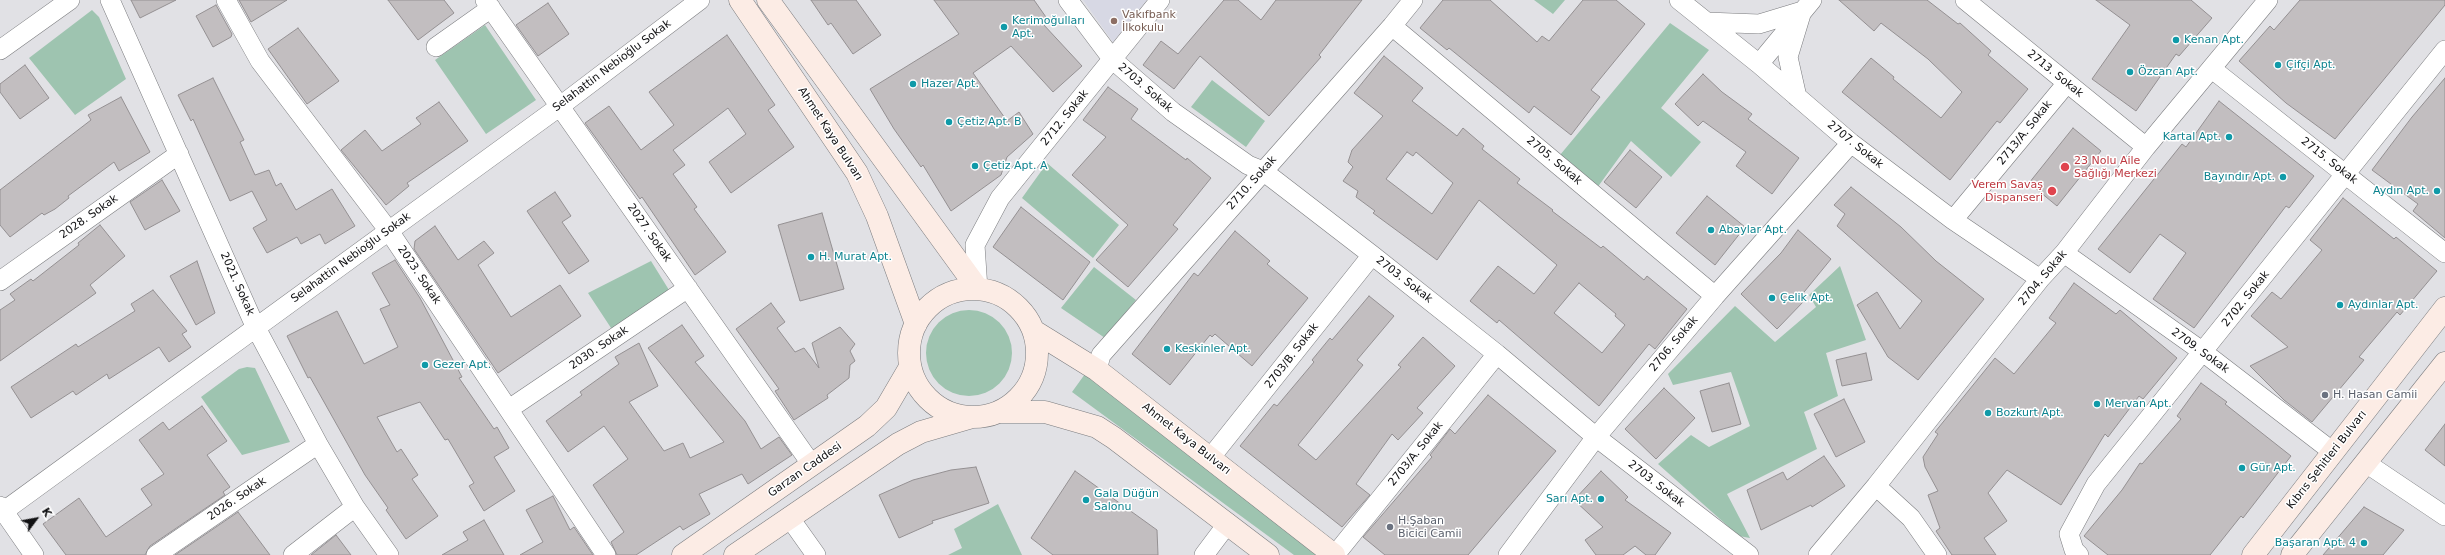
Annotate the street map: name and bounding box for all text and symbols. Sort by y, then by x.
place label: Vakıfbank İlkokulu [1122,8,1176,34]
place label: Kerimoğulları Apt. [1012,14,1085,40]
marker: Vakıfbank İlkokulu [1109,16,1119,26]
street label: Selahattin Nebioğlu Sokak [550,17,674,115]
marker: Kerimoğulları Apt. [999,22,1009,32]
place label: Kenan Apt. [2184,33,2244,47]
marker: Kenan Apt. [2171,35,2181,45]
street label: 2713. Sokak [2024,47,2086,101]
place label: Çifçi Apt. [2286,58,2336,72]
marker: Çifçi Apt. [2273,60,2283,70]
street label: 2703. Sokak [1115,61,1175,115]
place label: Özcan Apt. [2138,65,2198,79]
marker: Özcan Apt. [2125,67,2135,77]
place label: Hazer Apt. [921,77,979,91]
marker: Hazer Apt. [908,79,918,89]
street label: Ahmet Kaya Bulvarı [795,85,865,183]
street label: 2712. Sokak [1038,87,1092,149]
street label: 2713/A. Sokak [1995,98,2055,168]
place label: Çetiz Apt. B [957,115,1021,129]
marker: Çetiz Apt. B [944,117,954,127]
street label: 2707. Sokak [1824,118,1886,172]
place label: Kartal Apt. [2163,130,2221,144]
marker: Kartal Apt. [2224,132,2234,142]
street label: 2705. Sokak [1524,134,1584,188]
street label: 2715. Sokak [2298,135,2360,187]
street label: 2710. Sokak [1224,153,1280,213]
place label: 23 Nolu Aile Sağlığı Merkezi [2074,154,2157,180]
place label: Çetiz Apt. A [983,159,1047,173]
marker: Çetiz Apt. A [970,161,980,171]
marker: 23 Nolu Aile Sağlığı Merkezi [2059,161,2071,173]
place label: Bayındır Apt. [2204,170,2275,184]
marker: Bayındır Apt. [2278,172,2288,182]
place label: Verem Savaş Dispanseri [1972,178,2043,204]
place label: Aydın Apt. [2373,184,2429,198]
marker: Verem Savaş Dispanseri [2046,185,2058,197]
marker: Aydın Apt. [2432,186,2442,196]
street label: 2028. Sokak [57,192,121,242]
street label: 2027. Sokak [624,201,674,265]
street label: Selahattin Nebioğlu Sokak [289,210,413,306]
place label: Abaylar Apt. [1719,223,1787,237]
marker: Abaylar Apt. [1706,225,1716,235]
street label: 2023. Sokak [395,243,443,307]
street label: 2704. Sokak [2016,248,2070,308]
street label: 2021. Sokak [217,250,257,318]
place label: H. Murat Apt. [819,250,892,264]
marker: H. Murat Apt. [806,252,816,262]
street label: 2703. Sokak [1373,254,1435,306]
street label: 2702. Sokak [2219,268,2273,330]
place label: Çelik Apt. [1780,291,1833,305]
marker: Çelik Apt. [1767,293,1777,303]
place label: Aydınlar Apt. [2348,298,2418,312]
marker: Aydınlar Apt. [2335,300,2345,310]
street label: 2706. Sokak [1647,314,1701,374]
street label: 2703/B. Sokak [1262,321,1322,391]
street label: 2030. Sokak [567,324,631,372]
street label: 2709. Sokak [2169,326,2231,376]
place label: Keskinler Apt. [1175,342,1251,356]
marker: Keskinler Apt. [1162,344,1172,354]
place label: Gezer Apt. [433,358,491,372]
marker: Gezer Apt. [420,360,430,370]
place label: H. Hasan Camii [2333,388,2417,402]
marker: H. Hasan Camii [2320,390,2330,400]
place label: Mervan Apt. [2105,397,2172,411]
marker: Mervan Apt. [2092,399,2102,409]
street label: Ahmet Kaya Bulvarı [1139,400,1233,478]
place label: Bozkurt Apt. [1996,406,2064,420]
marker: Bozkurt Apt. [1983,408,1993,418]
street label: Kıbrıs Şehitleri Bulvarı [2284,408,2370,512]
street label: 2703/A. Sokak [1386,419,1446,489]
street label: Garzan Caddesi [766,440,844,500]
street label: 2703. Sokak [1625,458,1687,510]
place label: Gür Apt. [2250,461,2296,475]
marker: Gür Apt. [2237,463,2247,473]
street label: 2026. Sokak [205,475,269,523]
place label: Gala Düğün Salonu [1094,487,1159,513]
place label: Sarı Apt. [1546,492,1593,506]
marker: Sarı Apt. [1596,494,1606,504]
marker: Gala Düğün Salonu [1081,495,1091,505]
north arrow [16,499,56,539]
text: K [39,505,54,519]
place label: H.Şaban Bicici Camii [1398,514,1462,540]
marker: H.Şaban Bicici Camii [1385,522,1395,532]
place label: Başaran Apt. 4 [2275,536,2356,550]
marker: Başaran Apt. 4 [2359,538,2369,548]

